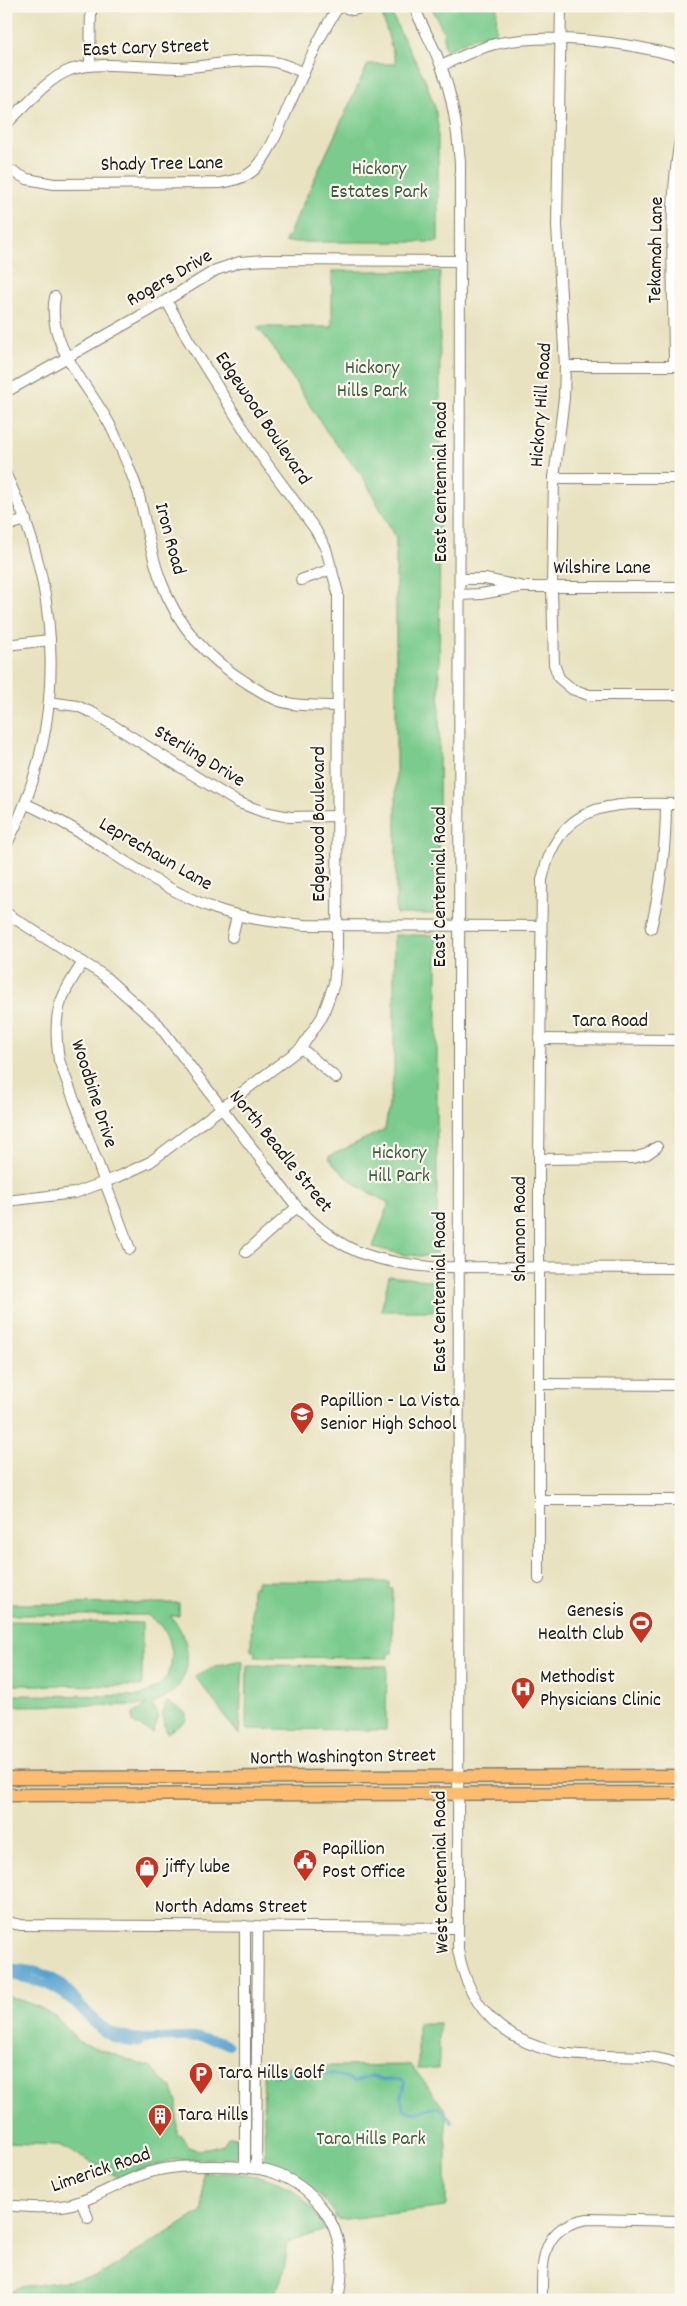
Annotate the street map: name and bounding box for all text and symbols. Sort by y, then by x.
street label: East Cary Street [82,33,210,65]
street label: Shady Tree Lane [100,150,224,180]
park label: Hickory Estates Park [330,156,428,207]
street label: Tekamah Lane [642,196,672,304]
street label: Rogers Drive [122,243,218,315]
street label: Hickory Hill Road [524,342,560,468]
street label: Edgewood Boulevard [207,347,317,491]
park label: Hickory Hills Park [337,355,407,406]
street label: East Centennial Road [428,401,456,563]
street label: Iron Road [146,500,192,578]
street label: Wilshire Lane [553,555,651,583]
street label: Sterling Drive [148,719,250,795]
street label: Edgewood Boulevard [306,746,334,902]
street label: East Centennial Road [427,806,455,968]
street label: Leprechaun Lane [93,811,217,899]
street label: Tara Road [572,1008,648,1036]
street label: Woodbine Drive [62,1036,124,1152]
street label: North Beadle Street [222,1084,338,1220]
park label: Hickory Hill Park [368,1140,430,1191]
street label: Shannon Road [507,1176,535,1282]
street label: East Centennial Road [427,1211,455,1373]
place label: Papillion - La Vista Senior High School [320,1388,460,1439]
school or university icon: Papillion - La Vista Senior High School [289,1401,315,1435]
place label: Genesis Health Club [538,1598,624,1649]
sports icon: Genesis Health Club [628,1610,654,1644]
place label: Methodist Physicians Clinic [540,1664,661,1715]
hospital icon: Methodist Physicians Clinic [510,1676,536,1710]
street label: North Washington Street [250,1742,436,1774]
street label: West Centennial Road [427,1790,457,1954]
place label: Papillion Post Office [322,1836,406,1887]
public building icon: Papillion Post Office [292,1848,318,1882]
place label: jiffy lube [162,1854,230,1882]
shop icon: jiffy lube [134,1855,160,1889]
street label: North Adams Street [155,1894,307,1922]
place label: Tara Hills Golf [218,2060,325,2088]
parking icon: Tara Hills Golf [188,2061,214,2095]
place label: Tara Hills [178,2102,249,2130]
building icon: Tara Hills [147,2103,173,2137]
park label: Tara Hills Park [316,2126,426,2154]
street label: Limerick Road [47,2141,155,2201]

